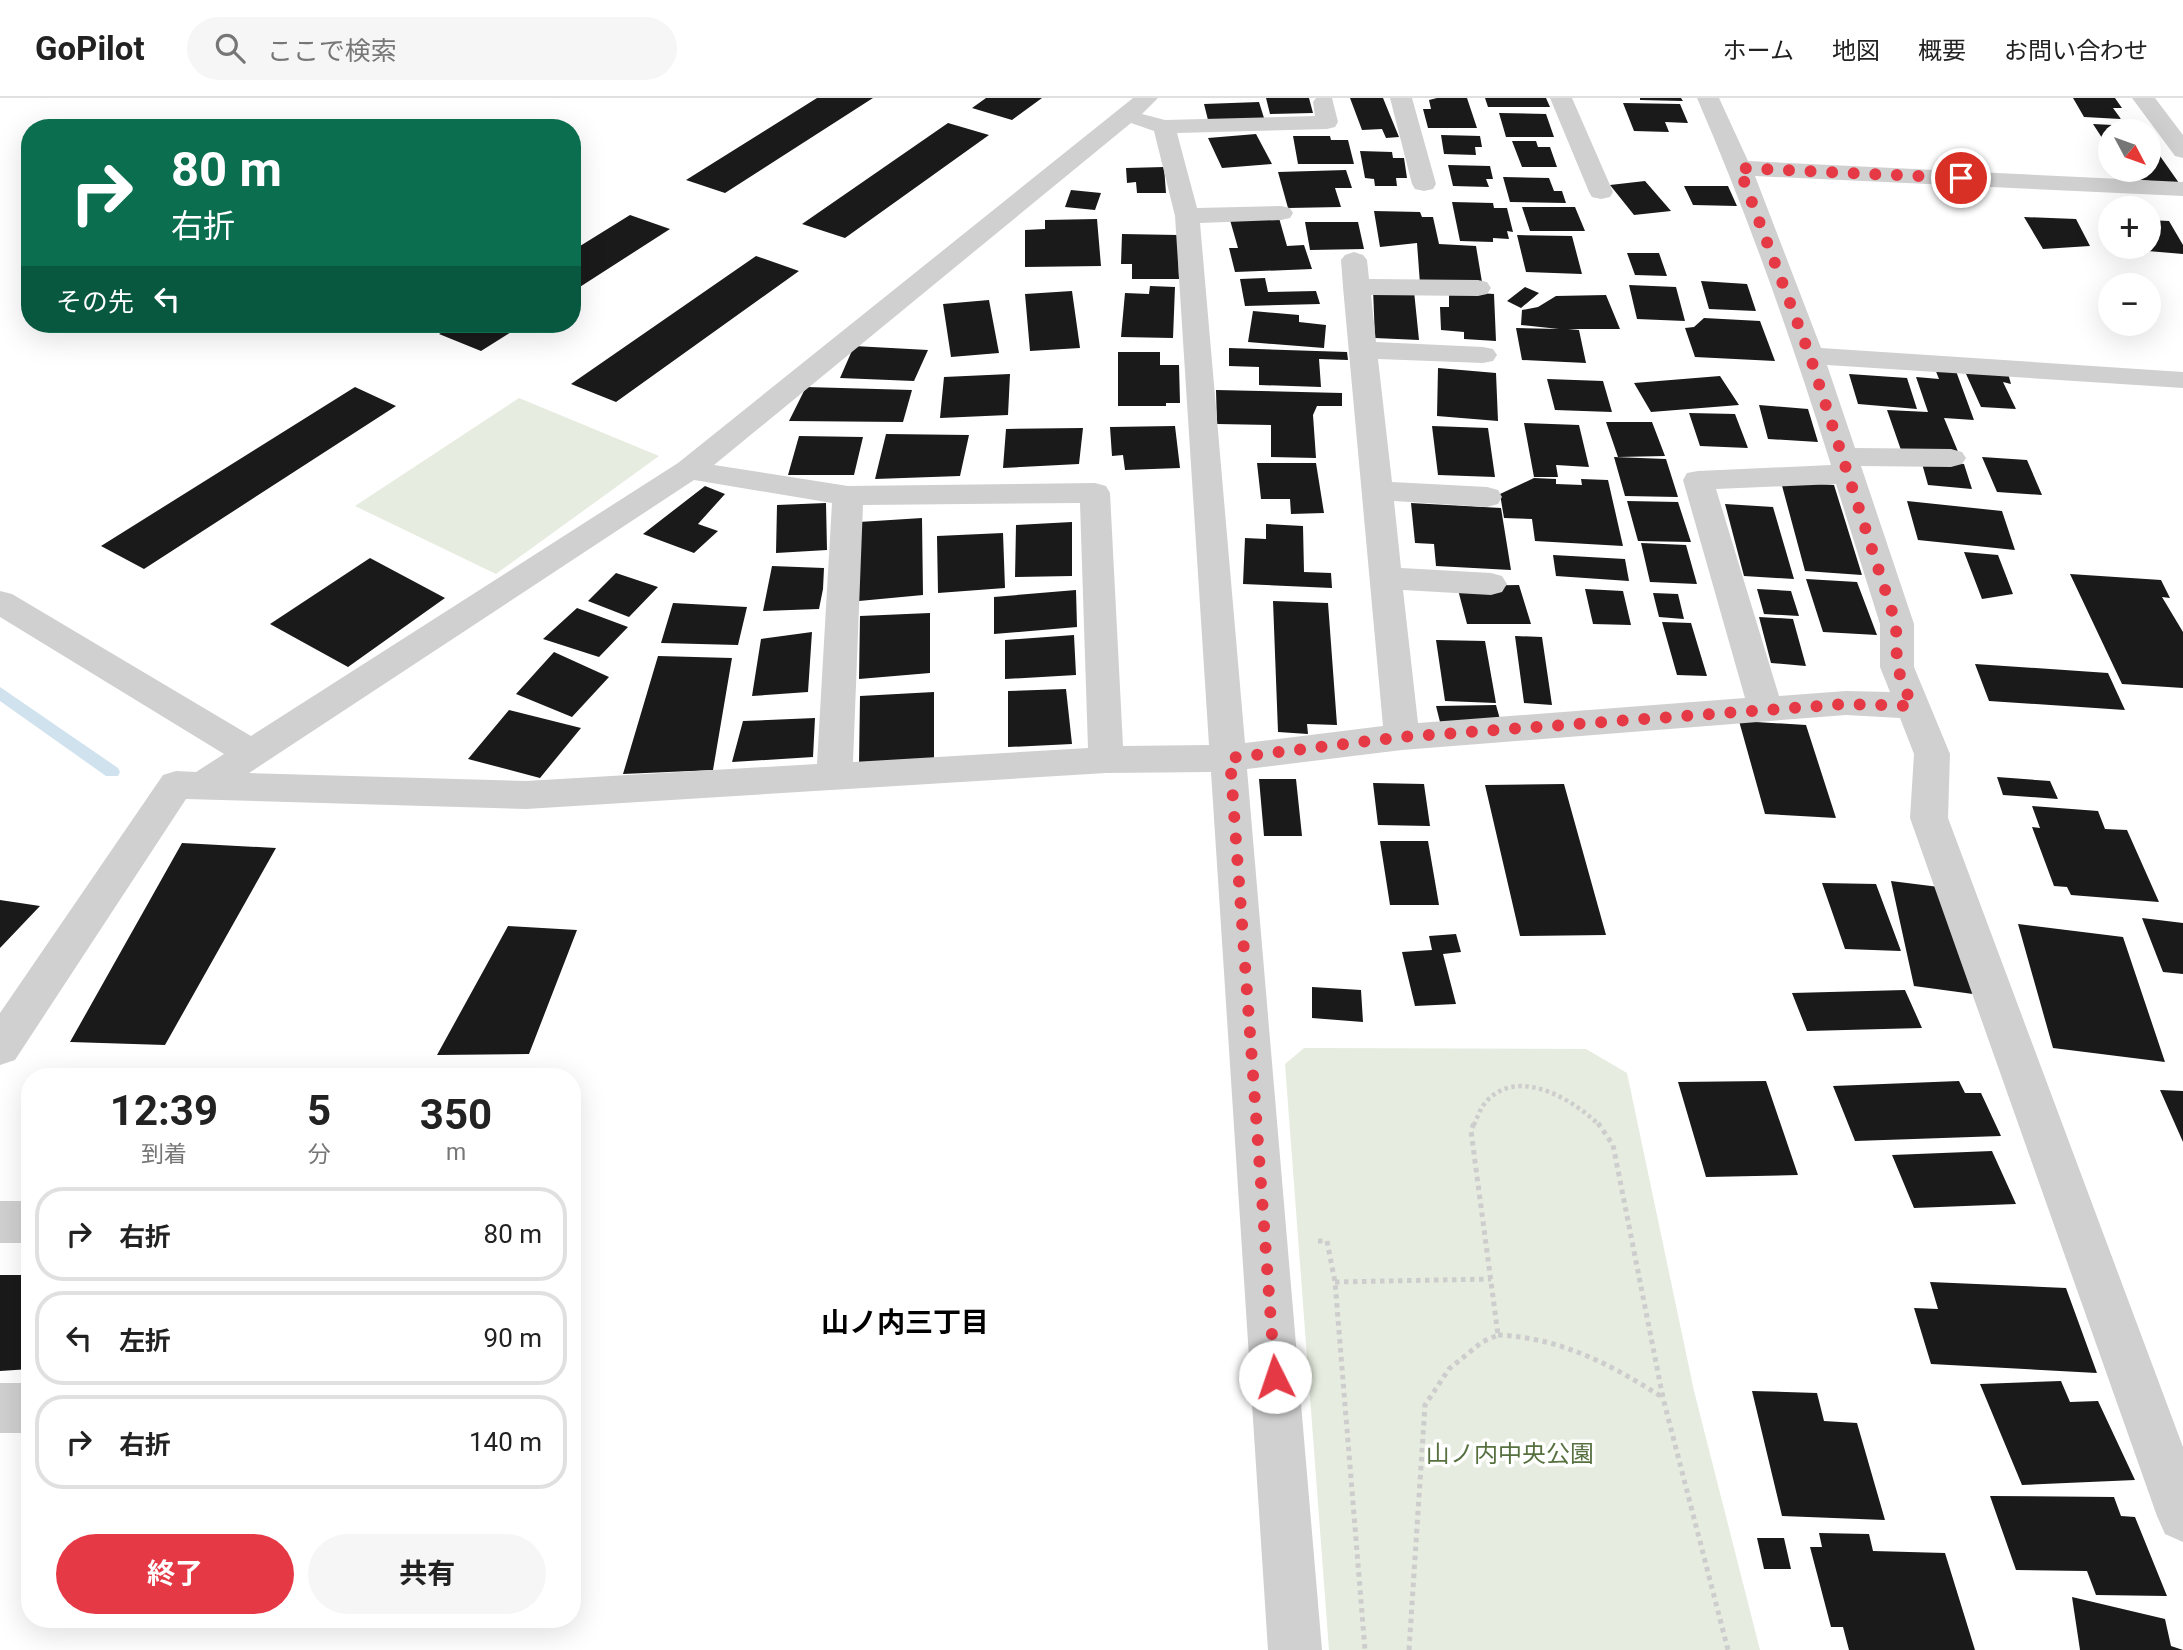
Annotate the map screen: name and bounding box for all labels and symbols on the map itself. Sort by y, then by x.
north arrow [2098,119,2161,182]
pin [1931,148,1991,208]
district label: 山ノ内三丁目 [821,1306,989,1339]
position arrow [1238,1340,1312,1414]
park label: 山ノ内中央公園 [1426,1440,1594,1468]

